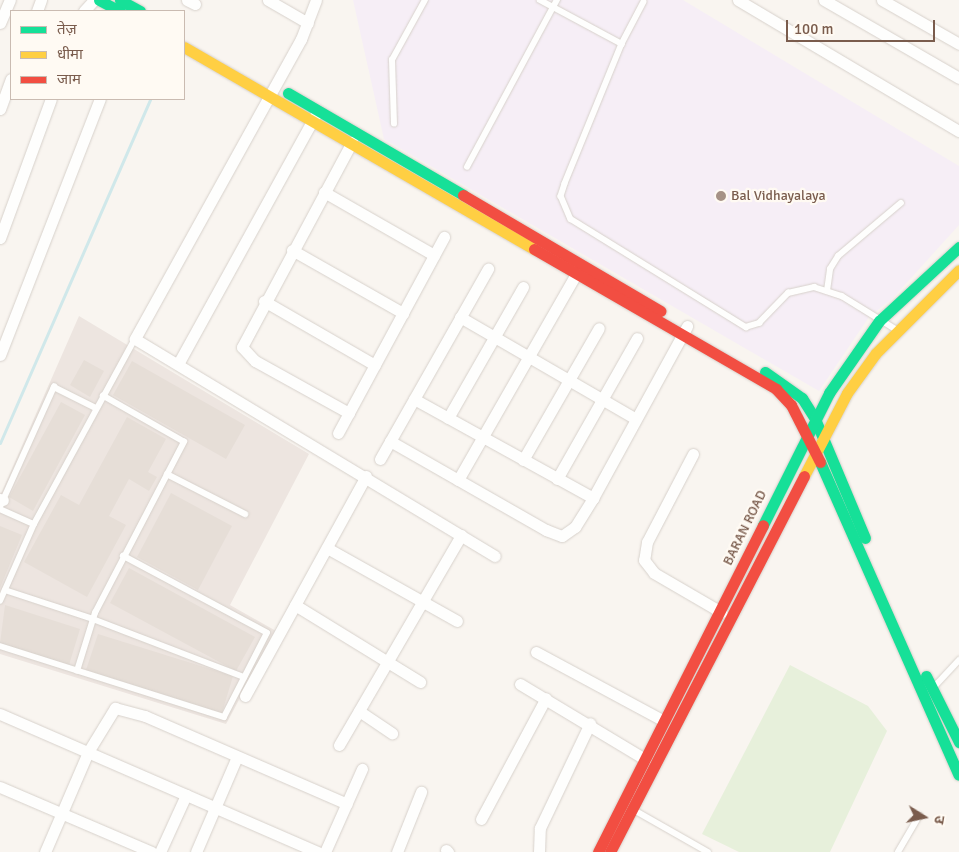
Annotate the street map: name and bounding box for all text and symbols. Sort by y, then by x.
legend [10,10,185,100]
scale bar [789,10,938,42]
text: तेज़ [57,20,77,38]
text: 100 m [794,20,834,38]
text: धीमा [57,45,83,63]
text: जाम [57,70,81,88]
place label: Bal Vidhayalaya [731,188,826,204]
marker: Bal Vidhayalaya [715,190,727,202]
street label: BARAN ROAD [720,488,770,568]
north arrow [899,792,949,842]
text: उ [930,814,948,825]

